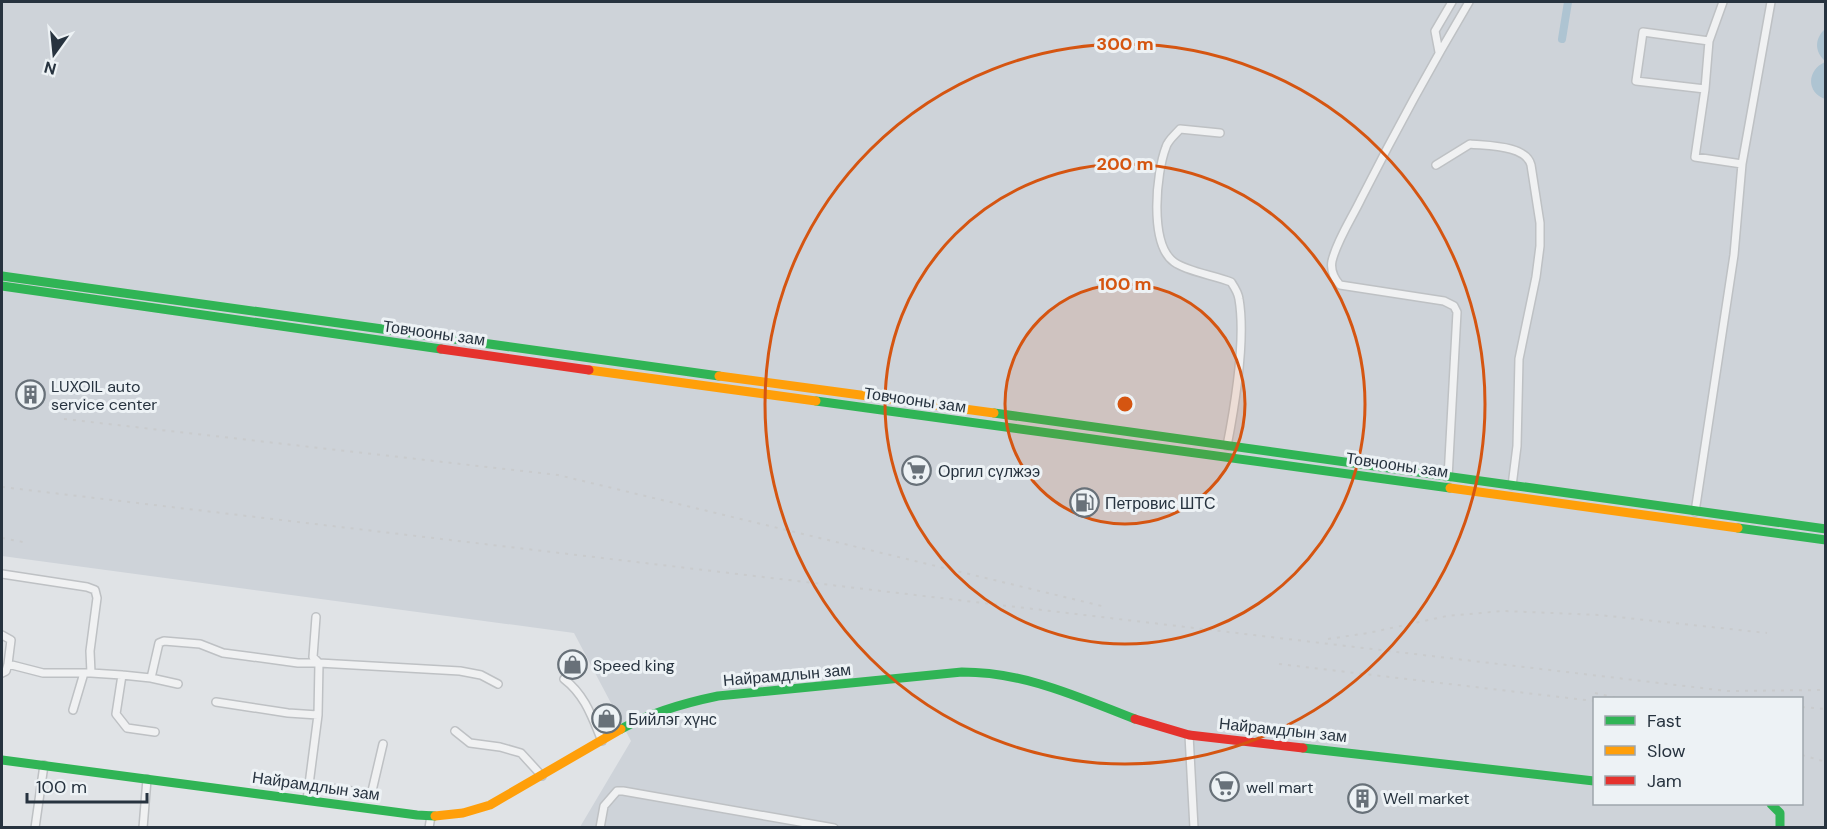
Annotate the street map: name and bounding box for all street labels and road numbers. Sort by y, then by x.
street label: Товчооны зам [381,315,487,351]
street label: Товчооны зам [862,382,968,418]
street label: Товчооны зам [1344,447,1450,483]
street label: Найрамдлын зам [722,659,852,691]
street label: Найрамдлын зам [1218,713,1348,747]
street label: Найрамдлын зам [251,767,381,805]

